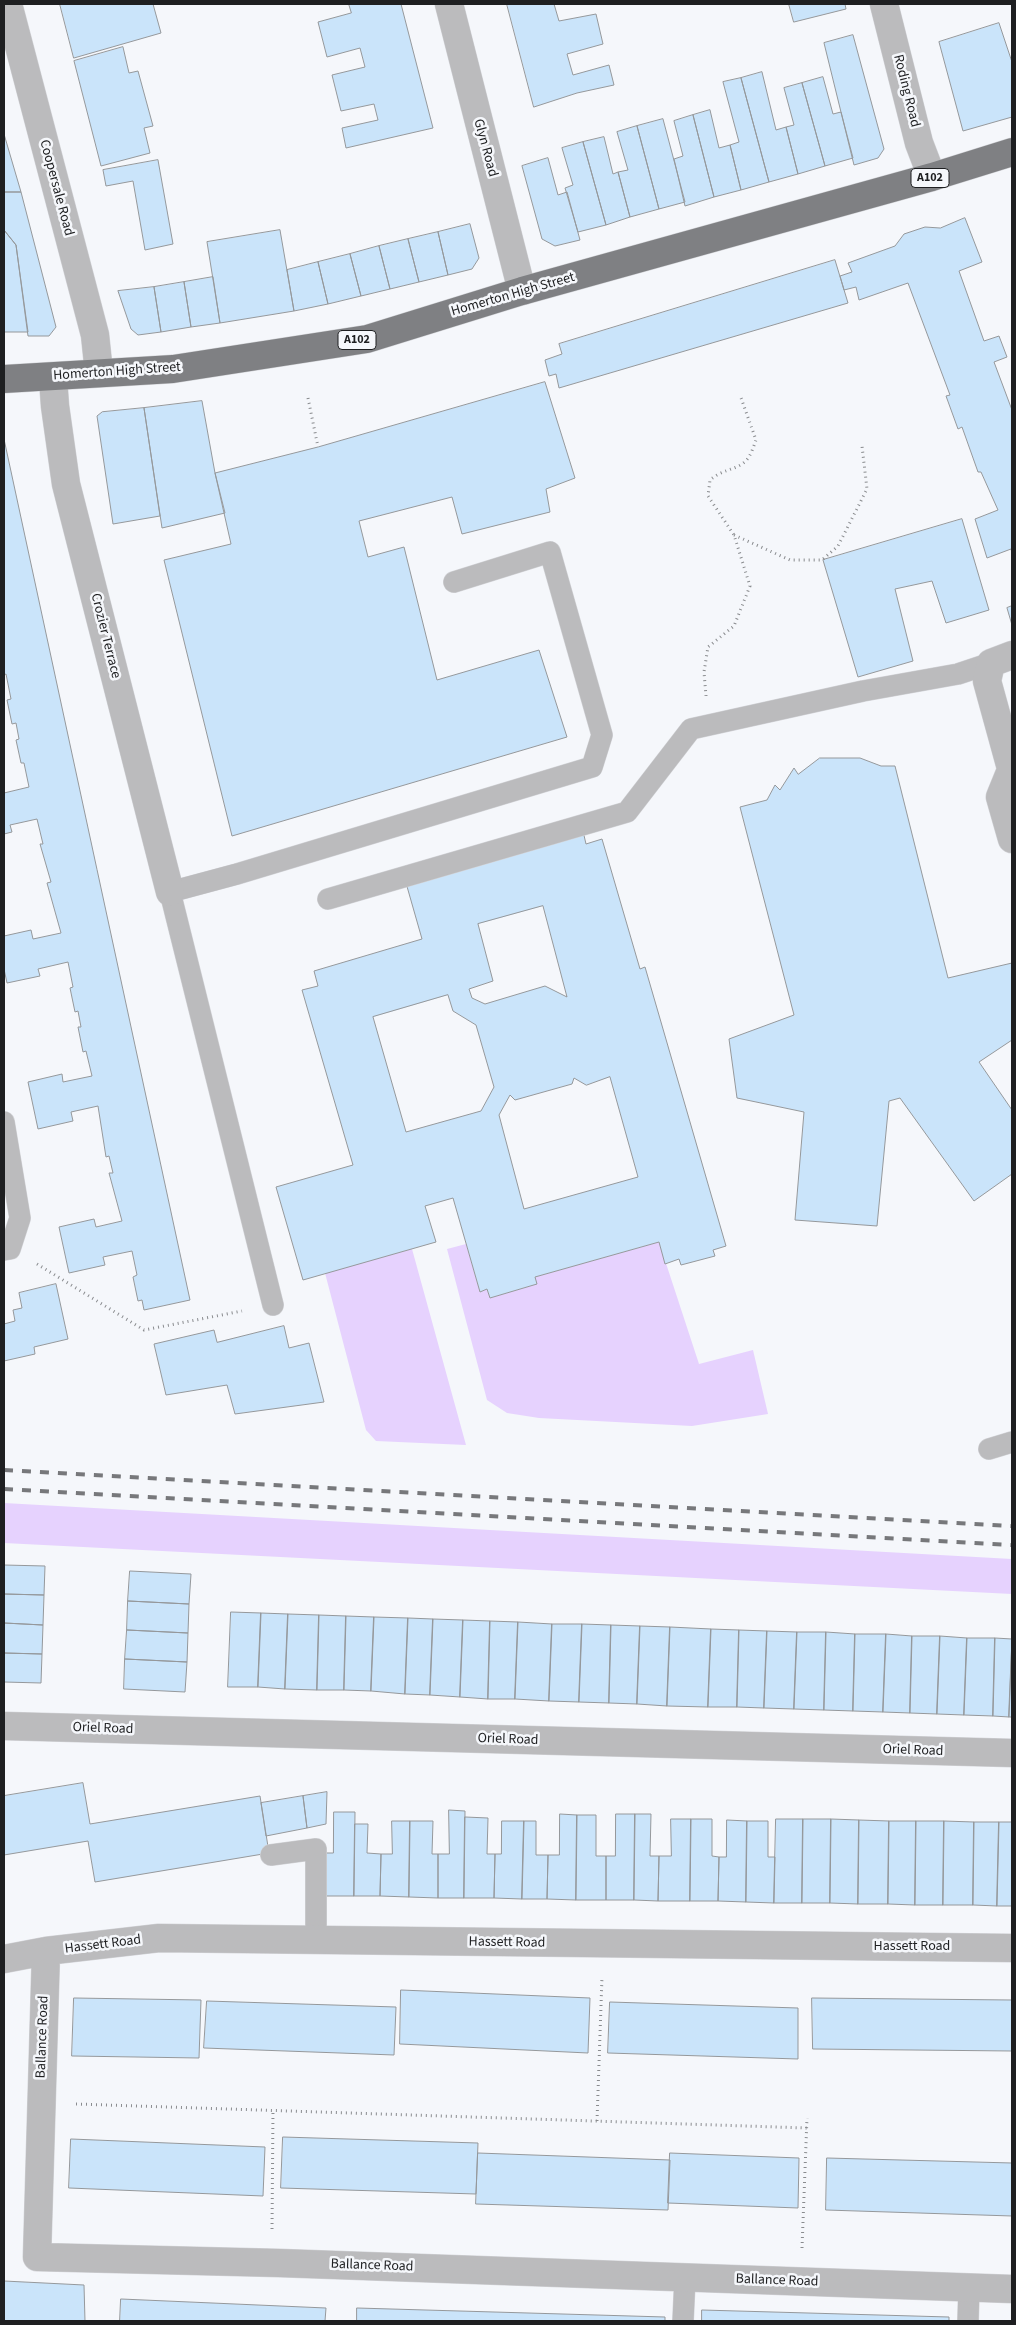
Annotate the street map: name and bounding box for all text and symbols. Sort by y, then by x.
street label: Roding Road [889,53,923,129]
street label: Glyn Road [469,117,501,179]
street label: Coopersale Road [35,138,77,238]
road number: A102 [911,168,949,188]
street label: Homerton High Street [449,269,577,321]
road number: A102 [338,330,376,350]
street label: Homerton High Street [53,359,181,385]
street label: Crozier Terrace [86,592,124,680]
street label: Oriel Road [72,1720,134,1738]
street label: Oriel Road [477,1731,539,1749]
street label: Oriel Road [882,1742,944,1760]
street label: Hassett Road [64,1932,142,1958]
street label: Hassett Road [468,1934,546,1952]
street label: Hassett Road [874,1939,950,1955]
street label: Ballance Road [33,1995,53,2079]
street label: Ballance Road [330,2256,414,2276]
street label: Ballance Road [735,2271,819,2291]

